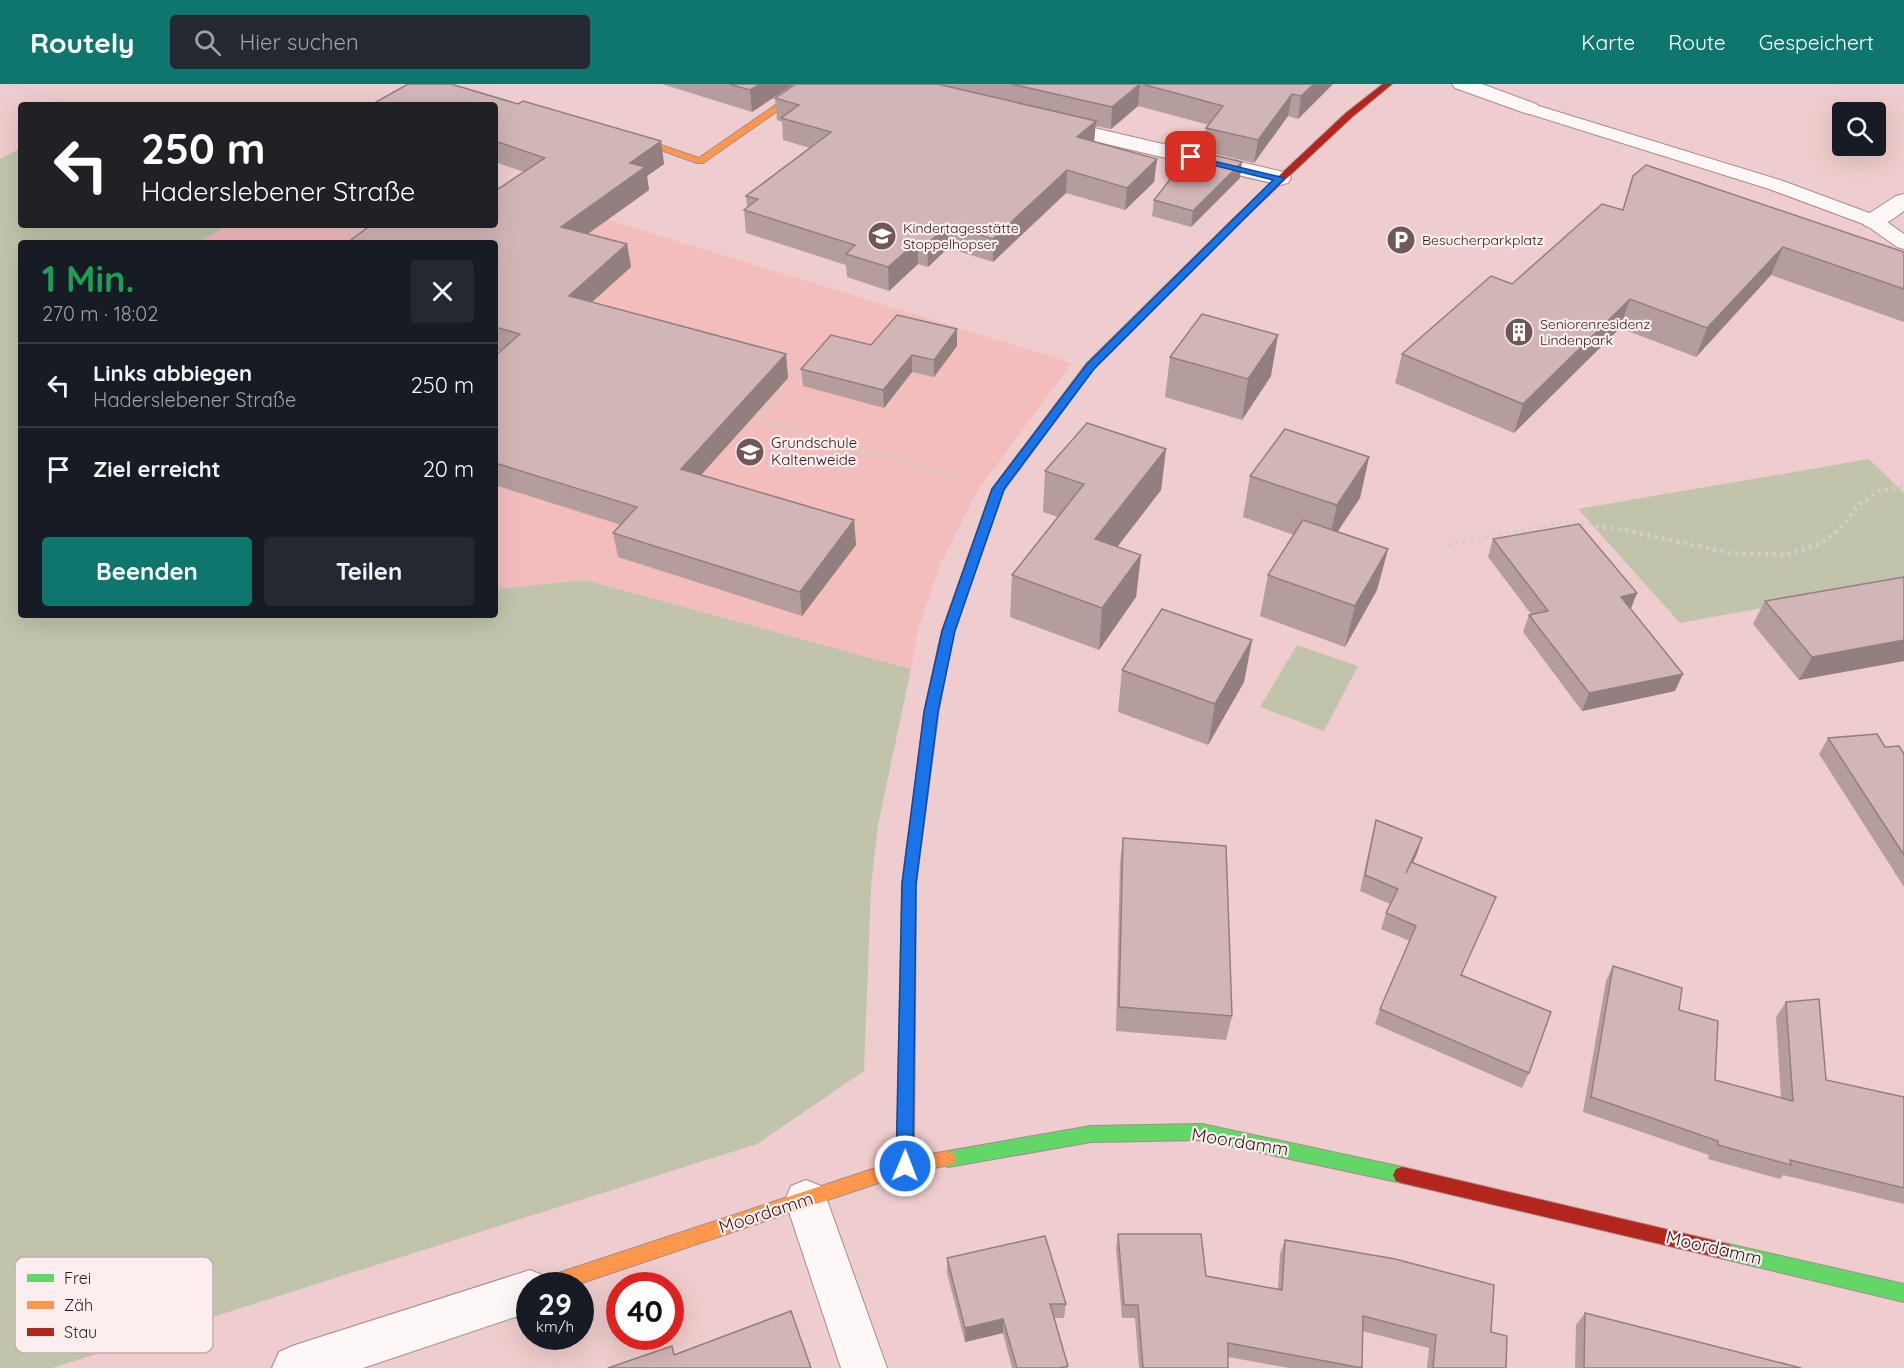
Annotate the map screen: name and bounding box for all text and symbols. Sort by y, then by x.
search box [170,15,590,69]
text: Routely [30,25,134,60]
icon: search [191,26,224,59]
text: Hier suchen [239,28,359,56]
text: Karte [1581,29,1635,55]
text: Route [1668,29,1726,55]
text: Gespeichert [1759,29,1874,55]
map controls [1832,102,1886,156]
button: search [1832,102,1886,156]
text: 250 m [141,122,265,175]
icon: left [42,126,120,204]
pin [1165,131,1216,182]
icon: arrive [1174,140,1207,173]
text: Haderslebener Straße [141,174,415,208]
place label: Kindertagesstätte Stoppelhopser [903,219,1019,253]
school or university icon: Kindertagesstätte Stoppelhopser [866,220,898,252]
parking icon: Besucherparkplatz [1385,224,1417,256]
place label: Besucherparkplatz [1422,231,1544,249]
text: 1 Min. [42,256,134,301]
button: close [411,260,474,323]
text: 270 m · 18:02 [42,301,158,326]
place label: Seniorenresidenz Lindenpark [1540,315,1650,349]
building icon: Seniorenresidenz Lindenpark [1503,316,1535,348]
text: Links abbiegen [93,359,252,387]
icon: left [42,369,75,402]
text: 250 m [411,371,474,399]
text: Haderslebener Straße [93,387,296,412]
place label: Grundschule Kaltenweide [771,433,857,469]
school or university icon: Grundschule Kaltenweide [734,436,766,468]
icon: arrive [42,453,75,486]
text: Ziel erreicht [93,455,221,483]
text: 20 m [423,455,474,483]
button: Beenden [42,537,252,606]
button: Teilen [264,537,474,606]
street label: Moordamm [1190,1122,1290,1161]
position arrow [873,1134,937,1198]
street label: Moordamm [716,1186,816,1239]
street label: Moordamm [1664,1225,1764,1270]
legend [15,1257,213,1353]
text: Frei [64,1268,91,1288]
speed limit sign: 40 [606,1272,684,1350]
text: 29 [538,1285,572,1323]
text: Zäh [64,1295,93,1315]
text: km/h [536,1317,574,1336]
text: Stau [64,1322,97,1342]

